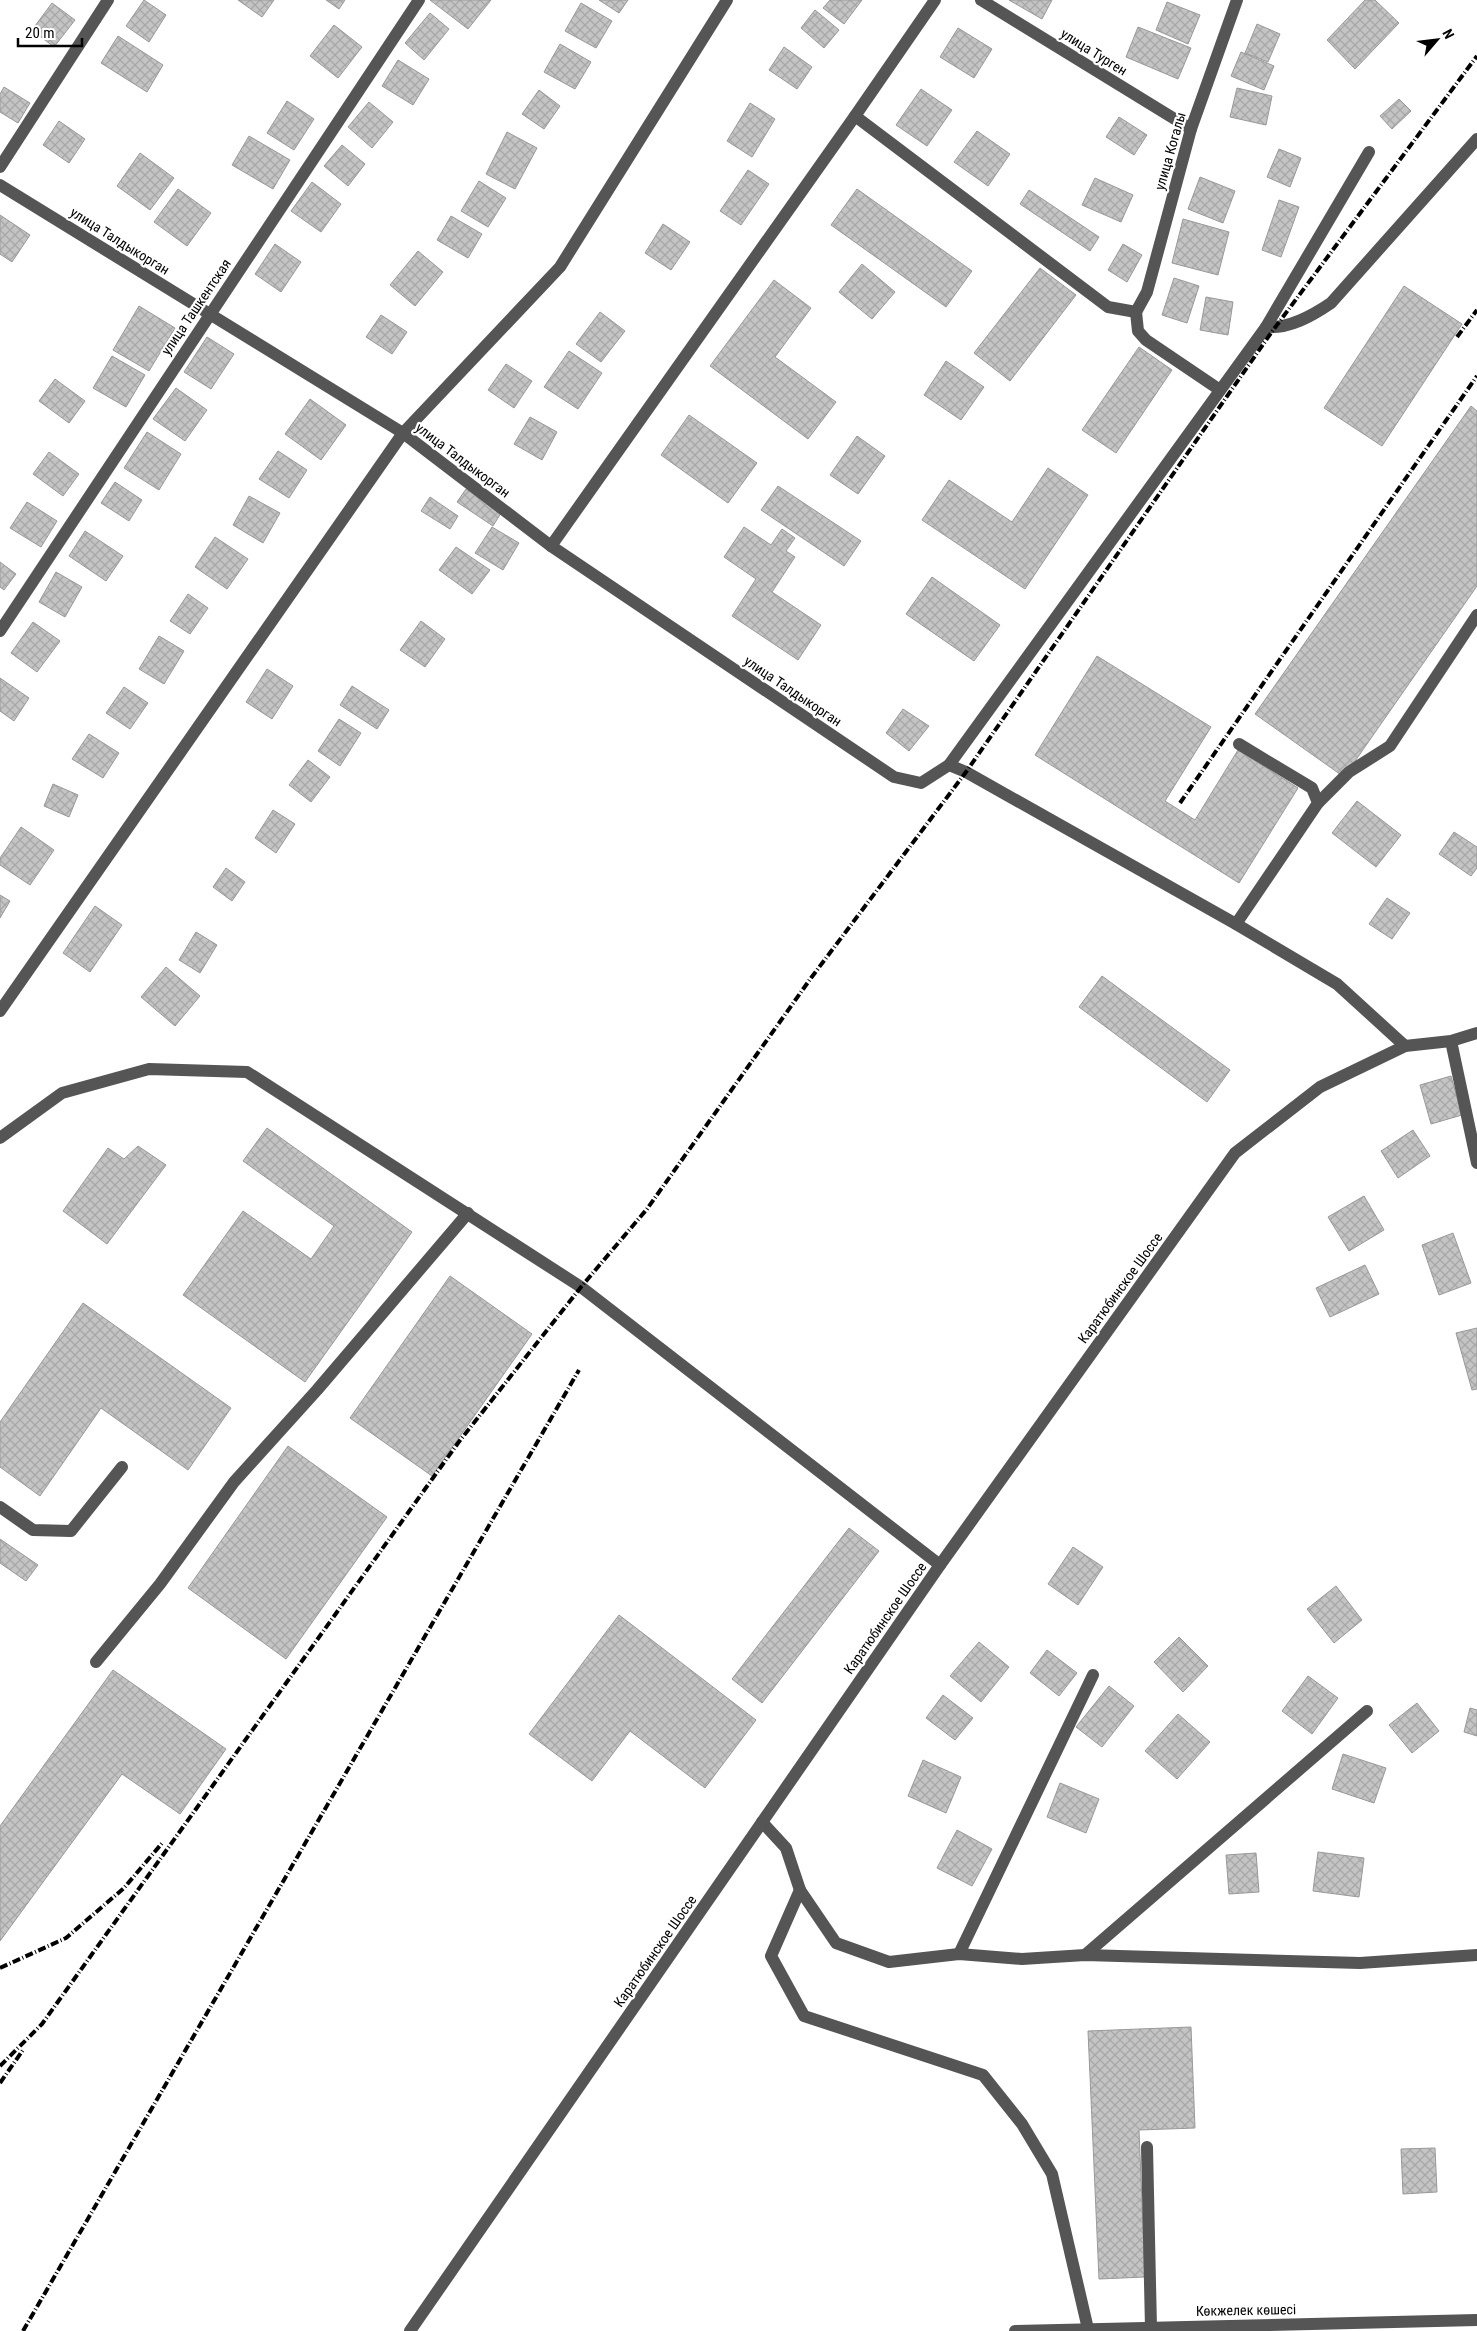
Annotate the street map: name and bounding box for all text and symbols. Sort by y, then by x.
scale bar [18,15,81,47]
north arrow [1412,15,1462,65]
text: 20 m [25,24,55,42]
street label: улица Турген [1058,25,1130,79]
text: N [1439,26,1458,41]
street label: улица Когалы [1151,110,1189,192]
street label: улица Талдыкорган [68,204,172,278]
street label: улица Ташкентская [158,256,234,358]
street label: улица Талдыкорган [413,419,513,501]
street label: улица Талдыкорган [741,653,845,729]
street label: Каратюбинское Шоссе [1075,1229,1166,1346]
street label: Каратюбинское Шоссе [840,1559,930,1677]
street label: Каратюбинское Шоссе [610,1892,700,2010]
street label: Көкжелек көшесі [1196,2301,1296,2319]

